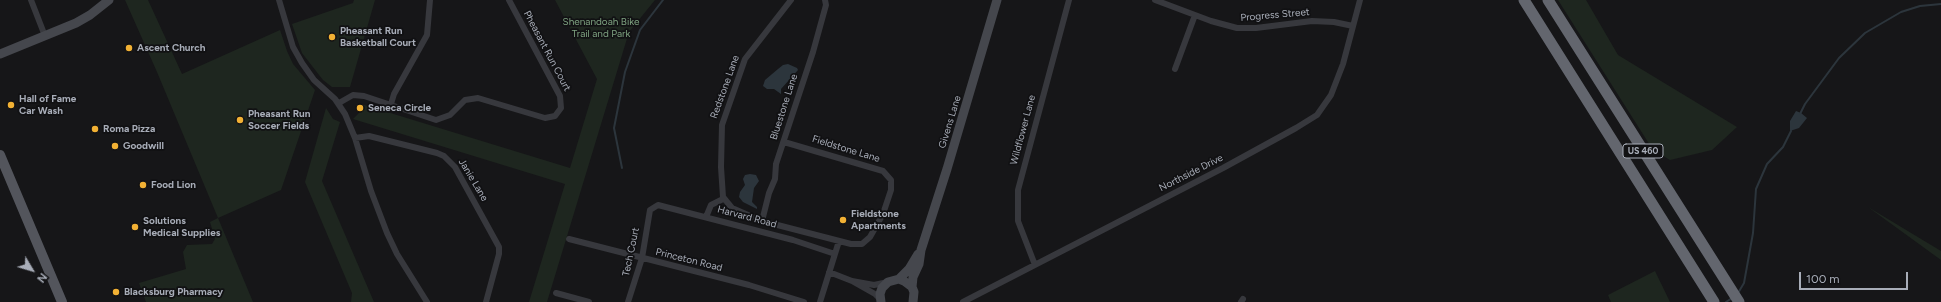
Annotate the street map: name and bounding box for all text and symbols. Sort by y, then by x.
street label: Progress Street [1240,6,1310,24]
street label: Pheasant Run Court [521,9,573,93]
park label: Shenandoah Bike Trail and Park [563,16,639,40]
place label: Pheasant Run Basketball Court [340,25,416,48]
marker: Pheasant Run Basketball Court [327,32,337,42]
place label: Ascent Church [137,42,205,54]
marker: Ascent Church [124,43,134,53]
street label: Redstone Lane [708,54,742,120]
street label: Bluestone Lane [768,73,800,141]
place label: Hall of Fame Car Wash [19,93,76,116]
street label: Givens Lane [936,94,964,150]
street label: Wildflower Lane [1008,94,1038,166]
marker: Hall of Fame Car Wash [6,100,16,110]
place label: Seneca Circle [368,102,431,114]
marker: Seneca Circle [355,103,365,113]
place label: Pheasant Run Soccer Fields [248,108,310,132]
marker: Pheasant Run Soccer Fields [235,115,245,125]
place label: Roma Pizza [103,123,155,135]
marker: Roma Pizza [90,124,100,134]
street label: Fieldstone Lane [811,133,881,165]
place label: Goodwill [123,140,164,152]
marker: Goodwill [110,141,120,151]
road number: US 460 [1623,144,1663,158]
street label: Northside Drive [1157,152,1225,194]
street label: Janie Lane [456,157,490,203]
place label: Food Lion [151,179,196,191]
marker: Food Lion [138,180,148,190]
street label: Harvard Road [716,203,778,231]
place label: Fieldstone Apartments [851,208,906,232]
place label: Solutions Medical Supplies [143,215,220,238]
marker: Fieldstone Apartments [838,215,848,225]
marker: Solutions Medical Supplies [130,222,140,232]
street label: Tech Court [620,227,642,277]
street label: Princeton Road [654,246,724,274]
north arrow [12,250,52,290]
scale bar [1801,264,1910,290]
text: N [34,270,50,285]
text: 100 m [1806,272,1840,286]
place label: Blacksburg Pharmacy [124,286,223,298]
marker: Blacksburg Pharmacy [111,287,121,297]

